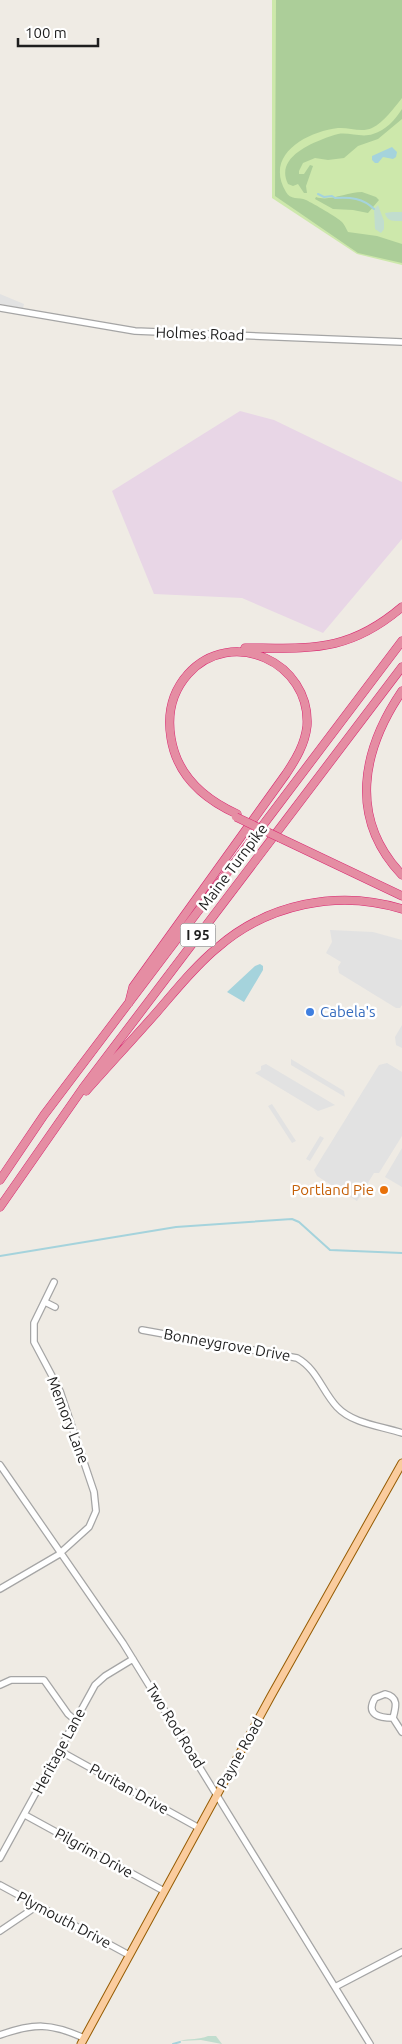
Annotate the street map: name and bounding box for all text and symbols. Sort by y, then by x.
scale bar [18,15,98,47]
text: 100 m [25,24,67,41]
street label: Holmes Road [155,323,245,344]
street label: Maine Turnpike [195,820,271,913]
road number: I 95 [180,924,216,946]
place label: Cabela's [320,1003,376,1020]
marker: Cabela's [304,1006,316,1018]
place label: Portland Pie [291,1181,374,1198]
marker: Portland Pie [378,1184,390,1196]
street label: Bonneygrove Drive [162,1325,292,1364]
street label: Memory Lane [44,1374,93,1466]
street label: Two Rod Road [143,1681,208,1771]
street label: Heritage Lane [29,1705,88,1796]
street label: Payne Road [213,1714,266,1791]
street label: Puritan Drive [87,1760,172,1817]
street label: Pilgrim Drive [52,1824,136,1881]
street label: Plymouth Drive [14,1888,114,1951]

